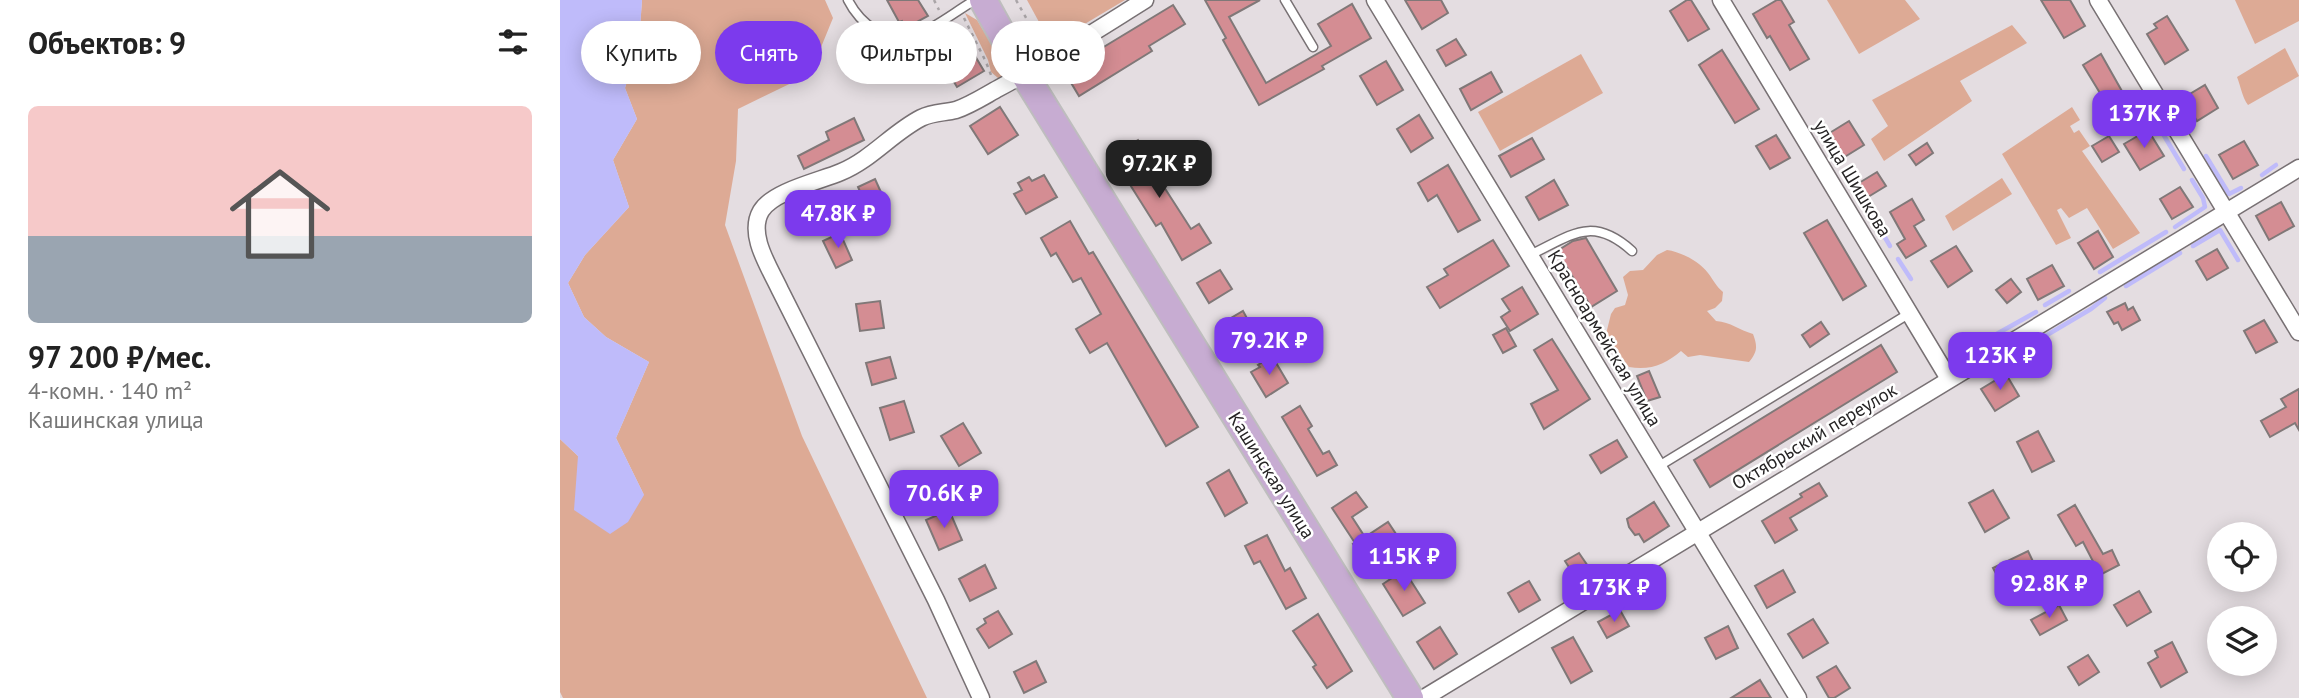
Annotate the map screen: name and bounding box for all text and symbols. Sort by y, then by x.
chip: Купить [581,21,701,84]
chip: Снять [715,21,822,84]
chip: Фильтры [836,21,977,84]
chip: Новое [991,21,1105,84]
text: Объектов: 9 [28,23,186,62]
icon: filters [494,23,532,61]
pin: 137K ₽ [2087,90,2201,150]
text: 137K ₽ [2108,98,2180,127]
street label: улица Шишкова [1809,115,1897,241]
pin: 97.2K ₽ [1094,140,1224,200]
text: 97.2K ₽ [1122,148,1196,177]
icon: home [217,151,343,277]
pin: 47.8K ₽ [773,190,903,250]
text: 47.8K ₽ [801,198,875,227]
street label: Красноармейская улица [1543,245,1667,431]
pin: 79.2K ₽ [1204,318,1334,377]
text: 79.2K ₽ [1230,325,1308,354]
pin: 123K ₽ [1943,332,2057,392]
text: 97 200 ₽/мес. [28,337,211,376]
text: 123K ₽ [1964,340,2036,369]
text: 4-комн. · 140 m² [28,376,192,405]
street label: Октябрьский переулок [1727,377,1901,495]
text: Кашинская улица [28,405,204,434]
street label: Кашинская улица [1223,407,1321,543]
pin: 70.6K ₽ [879,470,1009,530]
text: 70.6K ₽ [905,478,983,507]
map controls [2207,522,2277,676]
button: locate [2207,522,2277,592]
pin: 115K ₽ [1347,534,1461,593]
text: 115K ₽ [1368,541,1440,570]
pin: 92.8K ₽ [1984,560,2114,620]
pin: 173K ₽ [1557,564,1671,624]
text: 92.8K ₽ [2010,568,2088,597]
text: 173K ₽ [1578,572,1650,601]
button: layers [2207,606,2277,676]

